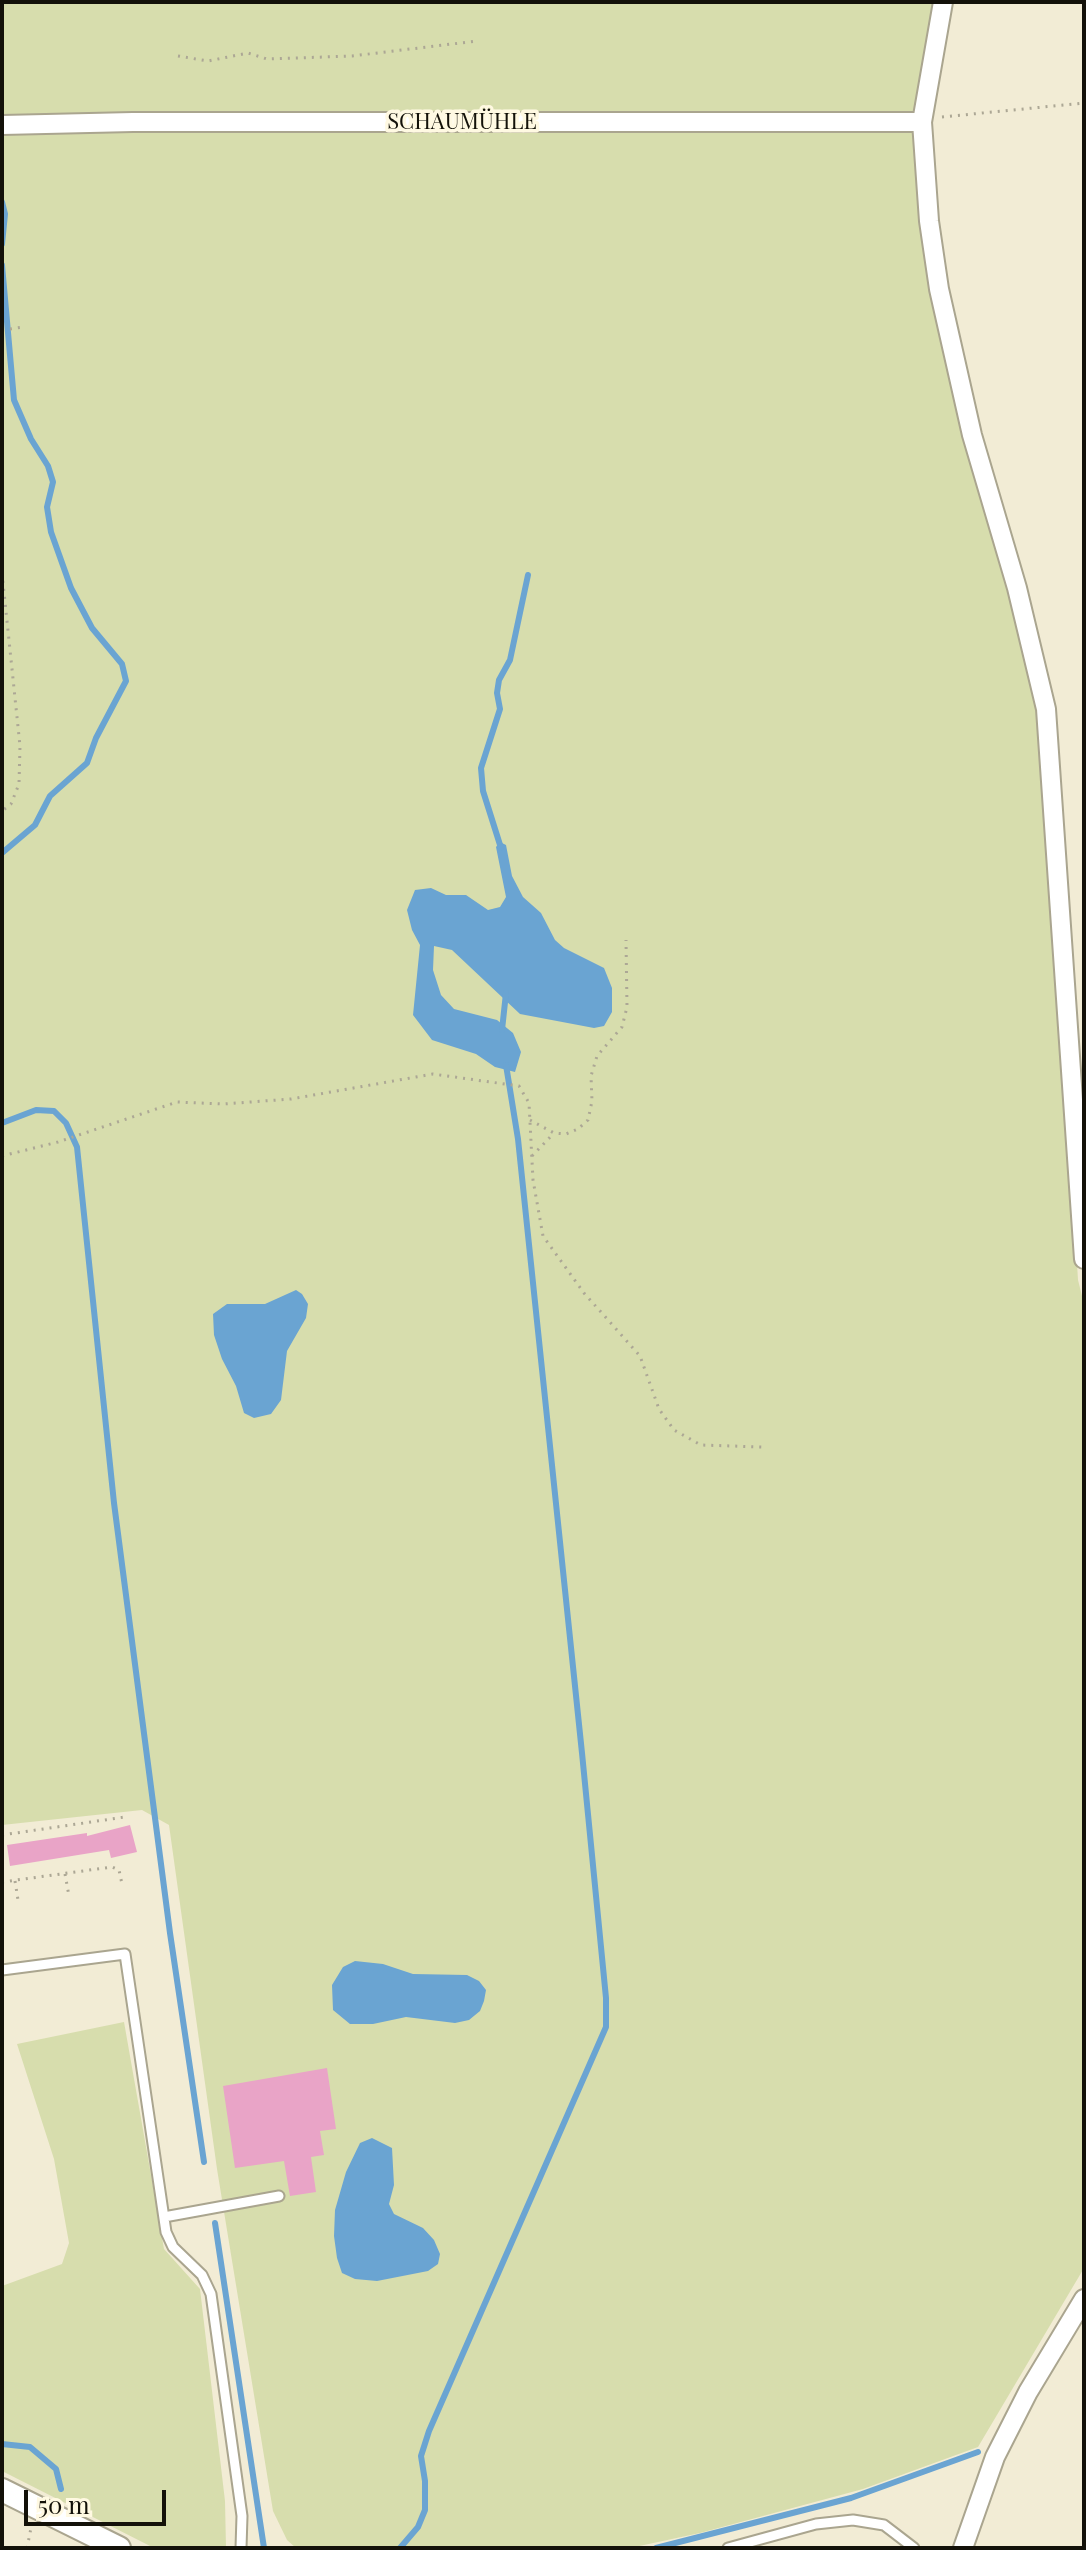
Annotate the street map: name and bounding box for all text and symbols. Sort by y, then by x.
street label: SCHAUMÜHLE [387,109,537,135]
scale bar [28,2474,170,2524]
text: 50 m [38,2488,90,2520]

